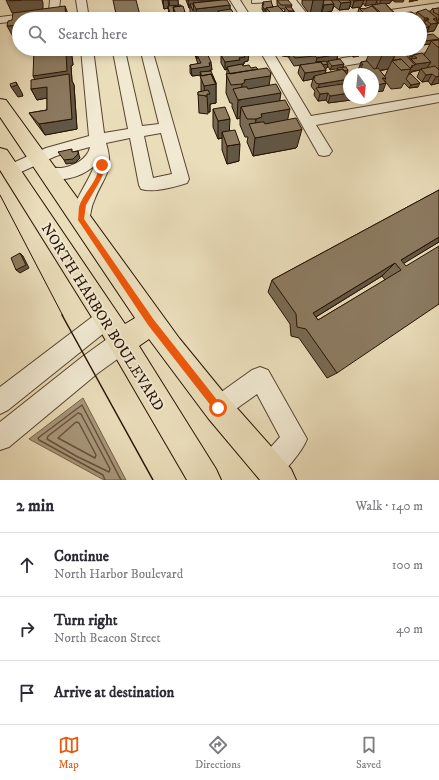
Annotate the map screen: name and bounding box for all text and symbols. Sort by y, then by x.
search box [12,12,427,56]
icon: search [26,23,48,45]
text: Search here [58,25,127,44]
north arrow [343,68,379,104]
route end [93,156,111,174]
street label: NORTH HARBOR BOULEVARD [37,220,168,415]
route start [209,399,227,417]
text: 2 min [16,495,54,517]
text: Walk · 140 m [355,498,423,514]
text: Continue [54,547,109,566]
icon: ahead [16,554,38,576]
text: 100 m [392,557,423,573]
text: North Harbor Boulevard [54,566,183,582]
text: Turn right [54,611,117,630]
icon: right [16,618,38,640]
text: 40 m [396,621,423,637]
text: North Beacon Street [54,630,161,646]
icon: arrive [16,682,38,704]
text: Arrive at destination [54,683,174,702]
tab: Map [58,734,80,772]
tab: Directions [195,734,241,772]
tab: Saved [356,734,381,772]

